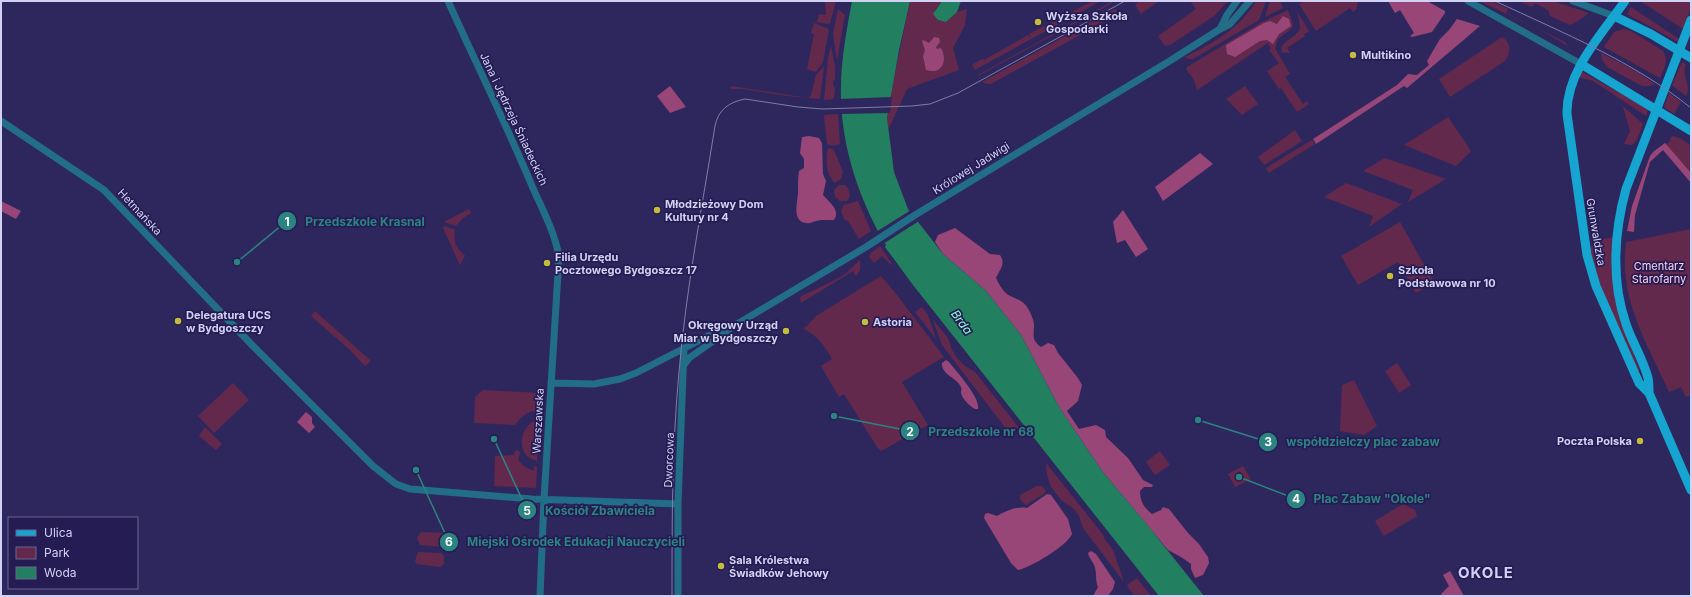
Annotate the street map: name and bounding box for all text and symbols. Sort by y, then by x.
place label: Wyższa Szkoła Gospodarki [1046,9,1128,36]
marker: Wyższa Szkoła Gospodarki [1033,17,1043,27]
place label: Multikino [1361,48,1411,62]
street label: Jana i Jędrzeja Śniadeckich [477,50,551,188]
marker: Multikino [1348,50,1358,60]
street label: Królowej Jadwigi [930,139,1012,197]
street label: Hetmańska [115,186,165,238]
place label: Młodzieżowy Dom Kultury nr 4 [665,197,764,224]
street label: Grunwaldzka [1583,197,1609,267]
marker: Młodzieżowy Dom Kultury nr 4 [652,205,662,215]
callout: Przedszkole Krasnal [277,209,433,233]
text: 1 [284,214,290,229]
text: Przedszkole Krasnal [305,214,425,229]
place label: Filia Urzędu Pocztowego Bydgoszcz 17 [555,250,697,277]
marker: Filia Urzędu Pocztowego Bydgoszcz 17 [542,258,552,268]
park label: Cmentarz Starofarny [1632,259,1686,286]
place label: Szkoła Podstawowa nr 10 [1398,263,1496,290]
marker: Szkoła Podstawowa nr 10 [1385,271,1395,281]
water label: Brda [948,307,976,337]
place label: Delegatura UCS w Bydgoszczy [186,308,271,335]
place label: Astoria [873,315,912,329]
marker: Delegatura UCS w Bydgoszczy [173,316,183,326]
marker: Astoria [860,317,870,327]
place label: Okręgowy Urząd Miar w Bydgoszczy [674,318,778,345]
marker: Okręgowy Urząd Miar w Bydgoszczy [781,326,791,336]
street label: Warszawska [529,388,547,454]
callout: Przedszkole nr 68 [900,419,1042,443]
text: 2 [906,424,914,439]
text: Przedszkole nr 68 [928,424,1034,439]
callout: współdzielczy plac zabaw [1258,430,1448,454]
street label: Dworcowa [661,432,677,488]
text: 3 [1264,434,1272,449]
text: współdzielczy plac zabaw [1286,434,1440,449]
place label: Poczta Polska [1557,434,1632,448]
marker: Poczta Polska [1635,436,1645,446]
callout: Plac Zabaw "Okole" [1286,487,1439,511]
text: 4 [1292,491,1300,506]
text: Plac Zabaw "Okole" [1313,491,1431,506]
callout: Kościół Zbawiciela [517,498,662,522]
text: 5 [523,503,531,518]
text: Kościół Zbawiciela [545,503,655,518]
legend [8,517,138,589]
text: Ulica [44,525,72,540]
callout: Miejski Ośrodek Edukacji Nauczycieli [439,530,693,554]
text: 6 [445,534,453,549]
text: Miejski Ośrodek Edukacji Nauczycieli [467,534,685,549]
text: Park [44,545,70,560]
place label: Sala Królestwa Świadków Jehowy [729,553,829,580]
marker: Sala Królestwa Świadków Jehowy [716,561,726,571]
district label: OKOLE [1458,563,1514,582]
text: Woda [44,565,77,580]

